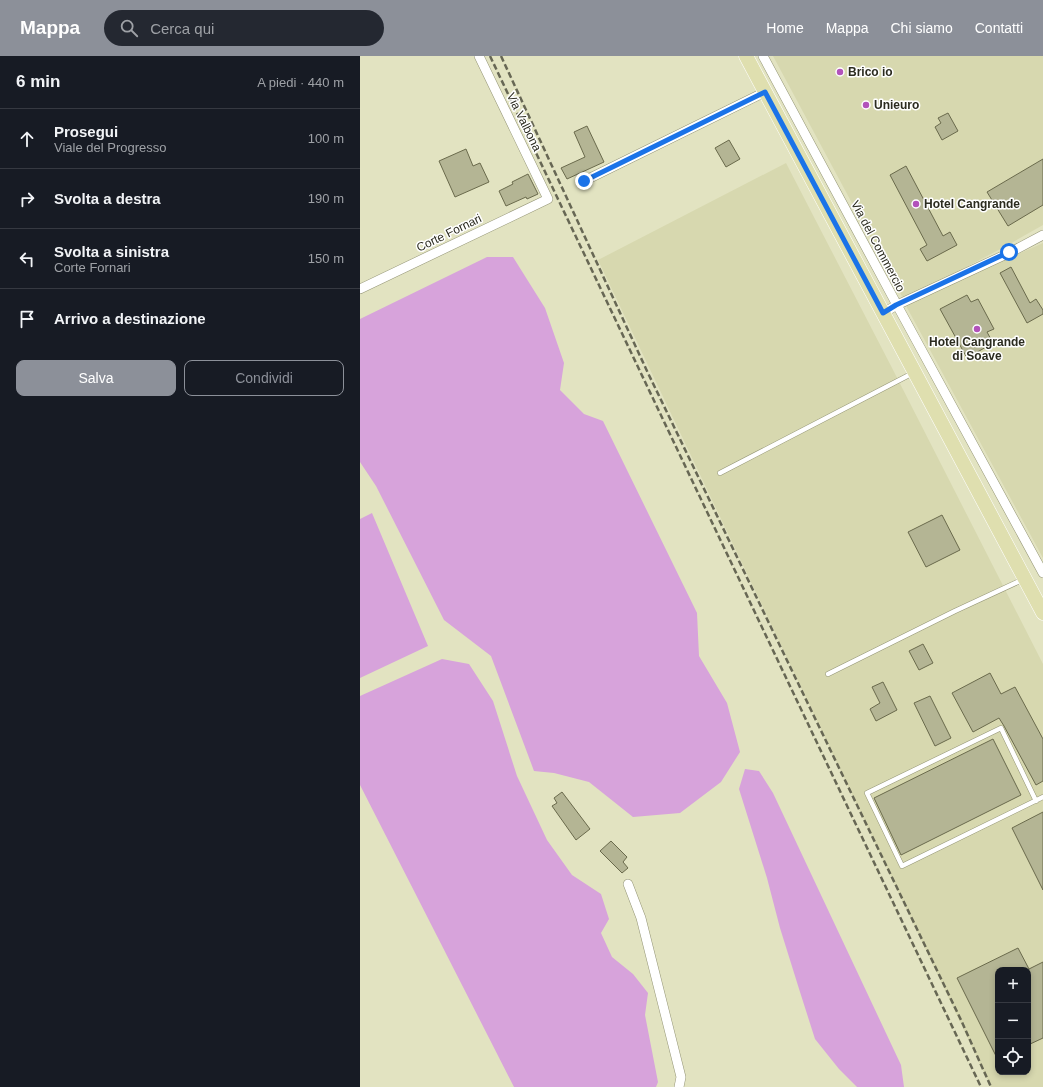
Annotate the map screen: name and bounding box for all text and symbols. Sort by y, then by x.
search box [104,10,384,46]
text: Mappa [20,17,80,38]
icon: search [118,17,140,39]
text: Cerca qui [150,20,214,37]
text: Home [766,20,804,36]
text: Mappa [826,20,869,36]
text: Chi siamo [891,20,953,36]
text: Contatti [975,20,1023,36]
place label: Brico io [848,65,893,79]
marker: Brico io [835,67,845,77]
text: 6 min [16,72,60,91]
text: A piedi · 440 m [257,75,344,90]
street label: Via Valbona [504,90,544,154]
place label: Unieuro [874,98,919,112]
marker: Unieuro [861,100,871,110]
text: Prosegui [54,123,118,140]
icon: ahead [16,128,38,150]
text: 100 m [308,131,344,146]
text: Viale del Progresso [54,140,167,155]
route end [575,172,593,190]
icon: right [16,188,38,210]
text: Svolta a destra [54,190,161,207]
text: 190 m [308,191,344,206]
place label: Hotel Cangrande [924,197,1020,211]
street label: Via del Commercio [848,198,908,294]
marker: Hotel Cangrande [911,199,921,209]
street label: Corte Fornari [414,211,484,255]
text: Svolta a sinistra [54,243,169,260]
route start [1000,243,1018,261]
icon: left [16,248,38,270]
text: 150 m [308,251,344,266]
text: Corte Fornari [54,260,131,275]
icon: arrive [16,308,38,330]
text: Arrivo a destinazione [54,310,206,327]
marker: Hotel Cangrande di Soave [972,324,982,334]
place label: Hotel Cangrande di Soave [929,335,1025,363]
button: Salva [16,360,176,396]
button: Condividi [184,360,344,396]
map controls [995,967,1031,1075]
button: + [995,967,1031,1003]
button: − [995,1003,1031,1039]
button: locate [995,1039,1031,1075]

